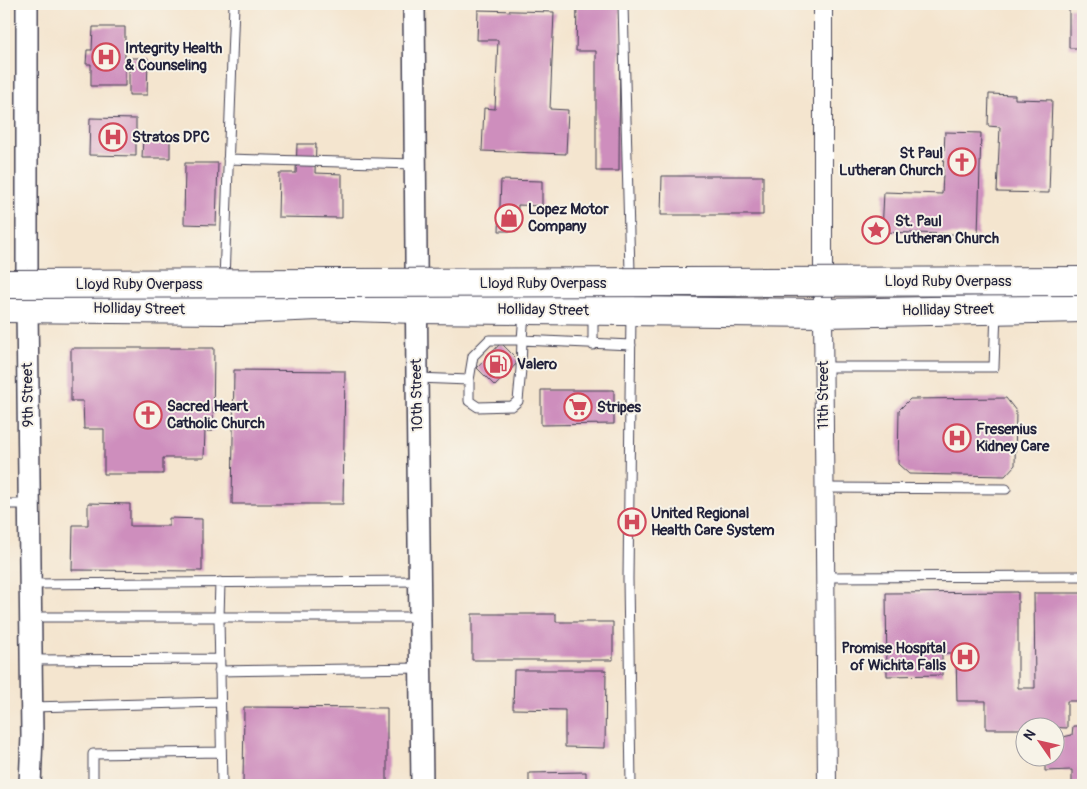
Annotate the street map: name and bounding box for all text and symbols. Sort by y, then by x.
place label: Integrity Health & Counseling [125,39,222,75]
hospital icon: Integrity Health & Counseling [91,42,121,72]
hospital icon: Stratos DPC [98,122,128,152]
place label: Stratos DPC [132,128,210,147]
place label: St Paul Lutheran Church [839,144,943,180]
church icon: St Paul Lutheran Church [947,147,977,177]
place label: Lopez Motor Company [528,200,609,236]
shop icon: Lopez Motor Company [494,203,524,233]
place label: St. Paul Lutheran Church [895,212,999,248]
place icon: St. Paul Lutheran Church [861,215,891,245]
street label: Lloyd Ruby Overpass [885,272,1012,291]
street label: Lloyd Ruby Overpass [480,274,607,293]
street label: Lloyd Ruby Overpass [76,275,203,294]
street label: Holliday Street [93,299,186,319]
street label: Holliday Street [497,300,590,320]
street label: Holliday Street [902,300,995,320]
fuel station icon: Valero [483,349,513,379]
place label: Valero [517,355,557,374]
street label: 10th Street [407,357,427,432]
street label: 11th Street [814,360,833,429]
street label: 9th Street [18,362,38,428]
supermarket icon: Stripes [563,392,593,422]
place label: Sacred Heart Catholic Church [167,397,265,433]
place label: Stripes [597,398,641,417]
church icon: Sacred Heart Catholic Church [133,400,163,430]
place label: Fresenius Kidney Care [976,420,1050,456]
hospital icon: Fresenius Kidney Care [942,423,972,453]
place label: United Regional Health Care System [651,504,775,540]
hospital icon: United Regional Health Care System [617,507,647,537]
place label: Promise Hospital of Wichita Falls [841,639,946,675]
hospital icon: Promise Hospital of Wichita Falls [950,642,980,672]
north arrow [1014,716,1064,766]
text: N [1020,726,1039,744]

